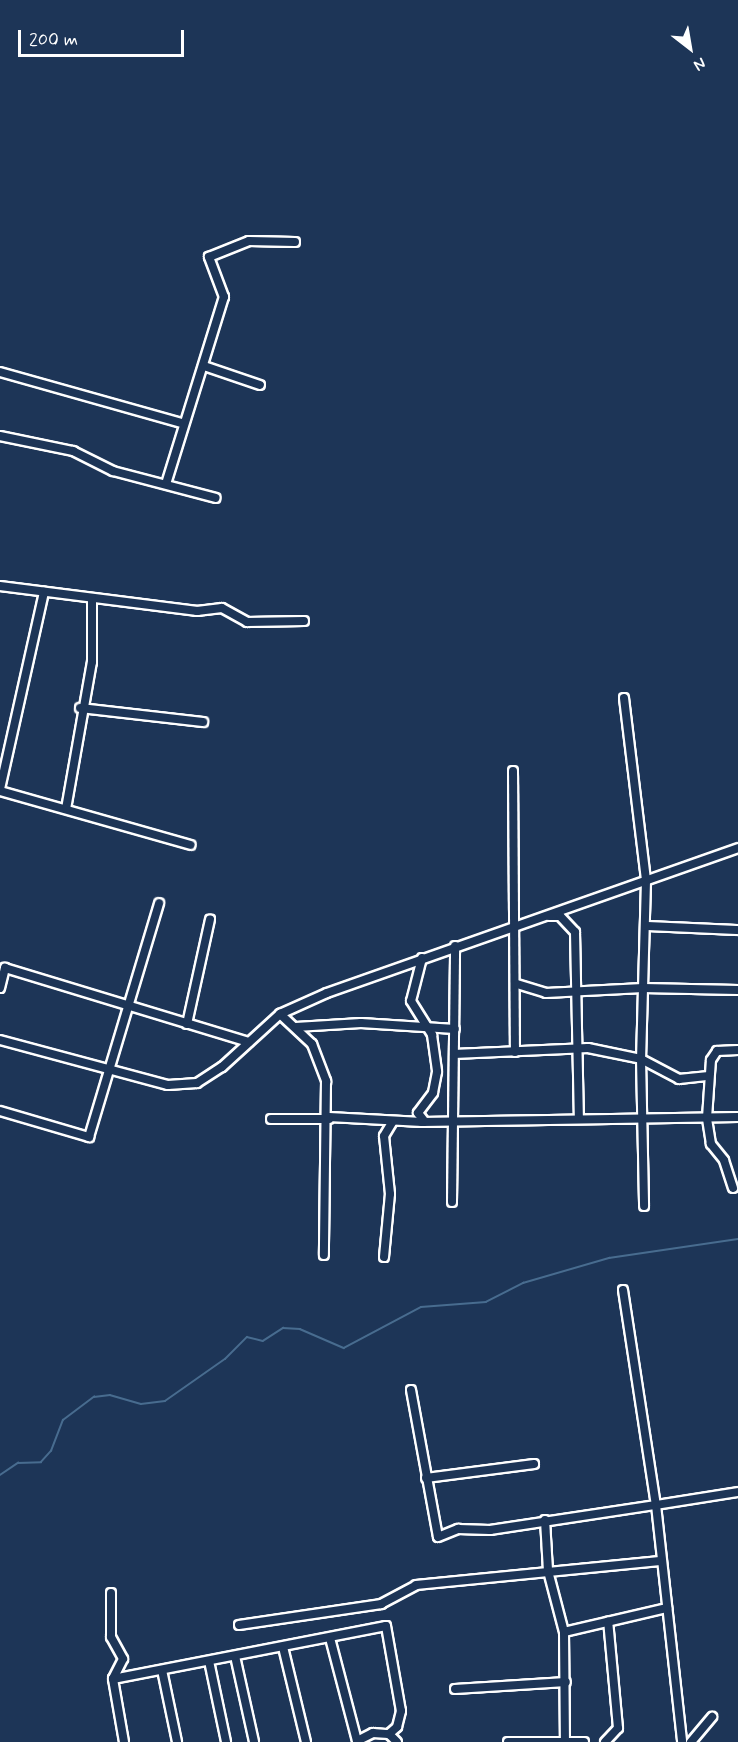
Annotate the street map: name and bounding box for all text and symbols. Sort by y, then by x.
scale bar [21,18,188,56]
north arrow [660,18,720,78]
text: 200 m [29,28,78,52]
text: N [690,52,710,76]

